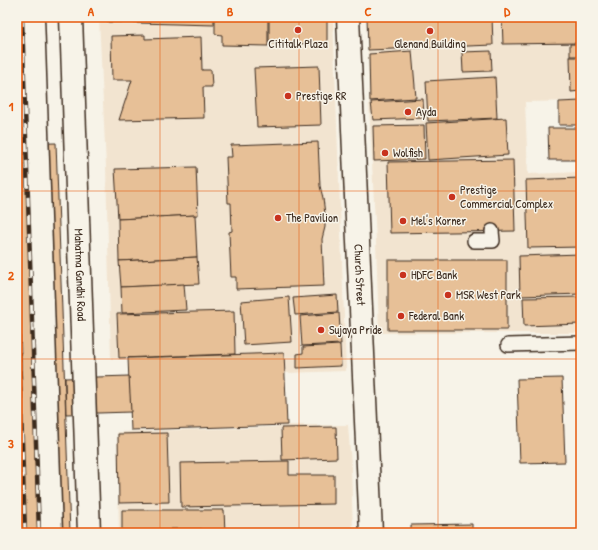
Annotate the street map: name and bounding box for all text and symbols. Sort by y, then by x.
text: A [88,2,95,20]
text: B [227,2,234,20]
text: C [364,2,372,20]
text: D [504,2,511,20]
marker: Cititalk Plaza [293,25,303,35]
marker: Glenand Building [425,26,435,36]
place label: Cititalk Plaza [268,35,328,52]
place label: Glenand Building [394,35,466,52]
place label: Prestige RR [296,87,347,104]
marker: Prestige RR [283,91,293,101]
text: 1 [9,97,14,115]
place label: Ayda [416,103,437,120]
marker: Ayda [403,107,413,117]
place label: Wolfish [393,144,423,161]
marker: Wolfish [380,148,390,158]
place label: Prestige Commercial Complex [460,181,553,212]
marker: Prestige Commercial Complex [447,192,457,202]
place label: The Pavilion [286,209,338,226]
place label: Mel's Korner [411,212,466,229]
marker: The Pavilion [273,213,283,223]
marker: Mel's Korner [398,216,408,226]
street label: Mahatma Gandhi Road [70,228,91,322]
street label: Church Street [350,244,370,307]
text: 2 [8,266,15,284]
place label: HDFC Bank [411,266,457,283]
marker: HDFC Bank [398,270,408,280]
place label: MSR West Park [456,286,521,303]
marker: MSR West Park [443,290,453,300]
place label: Federal Bank [408,307,464,324]
marker: Federal Bank [396,311,406,321]
place label: Sujaya Pride [329,321,382,338]
marker: Sujaya Pride [316,325,326,335]
text: 3 [8,434,14,452]

